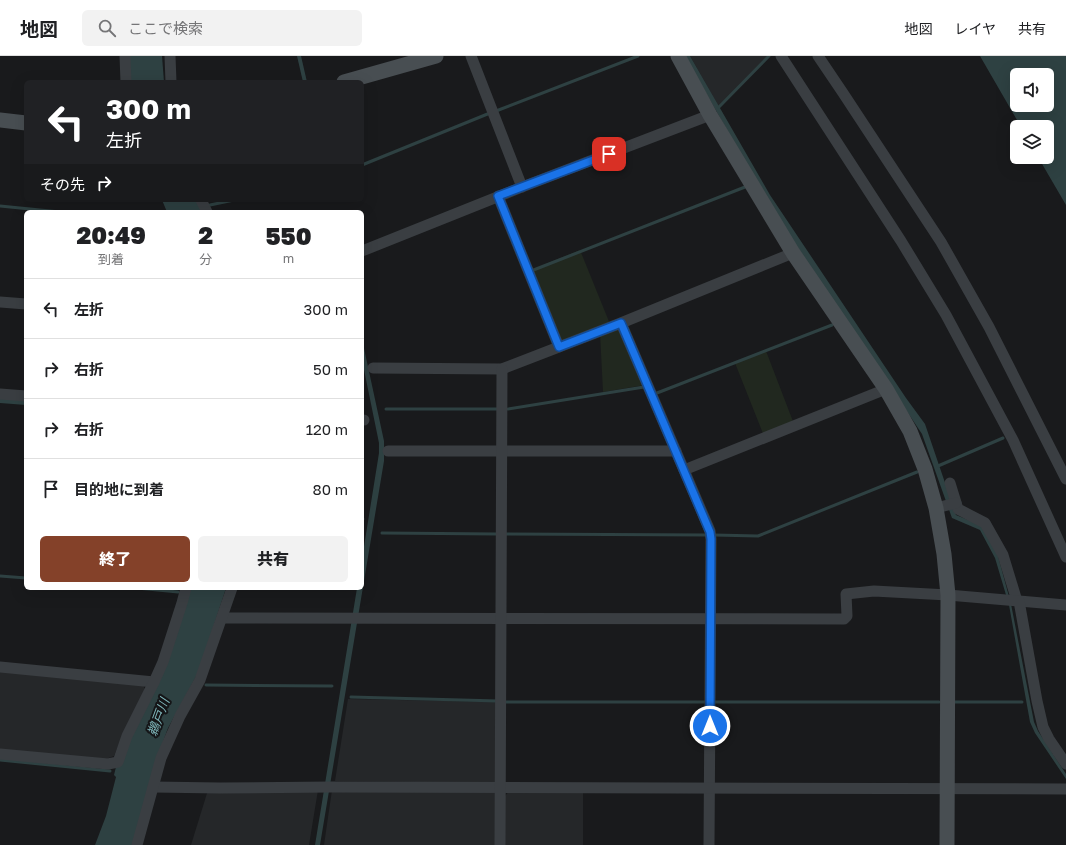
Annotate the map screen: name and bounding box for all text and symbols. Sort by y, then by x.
search box [82,10,362,46]
text: 地図 [20,17,58,40]
icon: search [96,17,118,39]
text: ここで検索 [128,19,203,37]
text: 地図 [904,20,932,37]
text: レイヤ [954,20,996,37]
text: 共有 [1018,20,1046,37]
map controls [1010,68,1054,164]
button: sound [1010,68,1054,112]
text: 300 m [106,92,191,125]
icon: left [40,96,92,148]
button: layers [1010,120,1054,164]
text: 左折 [106,129,142,151]
pin [592,137,626,171]
icon: arrive [598,143,620,165]
icon: right [93,172,115,194]
text: その先 [40,175,85,193]
text: 20:49 [76,220,146,249]
text: 2 [198,220,213,249]
text: 550 [266,221,312,250]
text: m [283,250,294,266]
text: 到着 [98,251,124,267]
text: 分 [199,251,212,267]
icon: left [40,298,62,320]
text: 左折 [74,300,104,318]
text: 300 m [304,300,348,318]
icon: right [40,358,62,380]
text: 右折 [74,360,104,378]
text: 50 m [313,360,348,378]
icon: right [40,418,62,440]
text: 右折 [74,420,104,438]
text: 120 m [306,420,348,438]
icon: arrive [40,478,62,500]
text: 目的地に到着 [74,480,164,498]
text: 80 m [313,480,348,498]
button: 終了 [40,536,190,582]
button: 共有 [198,536,348,582]
water label: 鵜戸川 [144,694,173,738]
position arrow [689,705,731,747]

